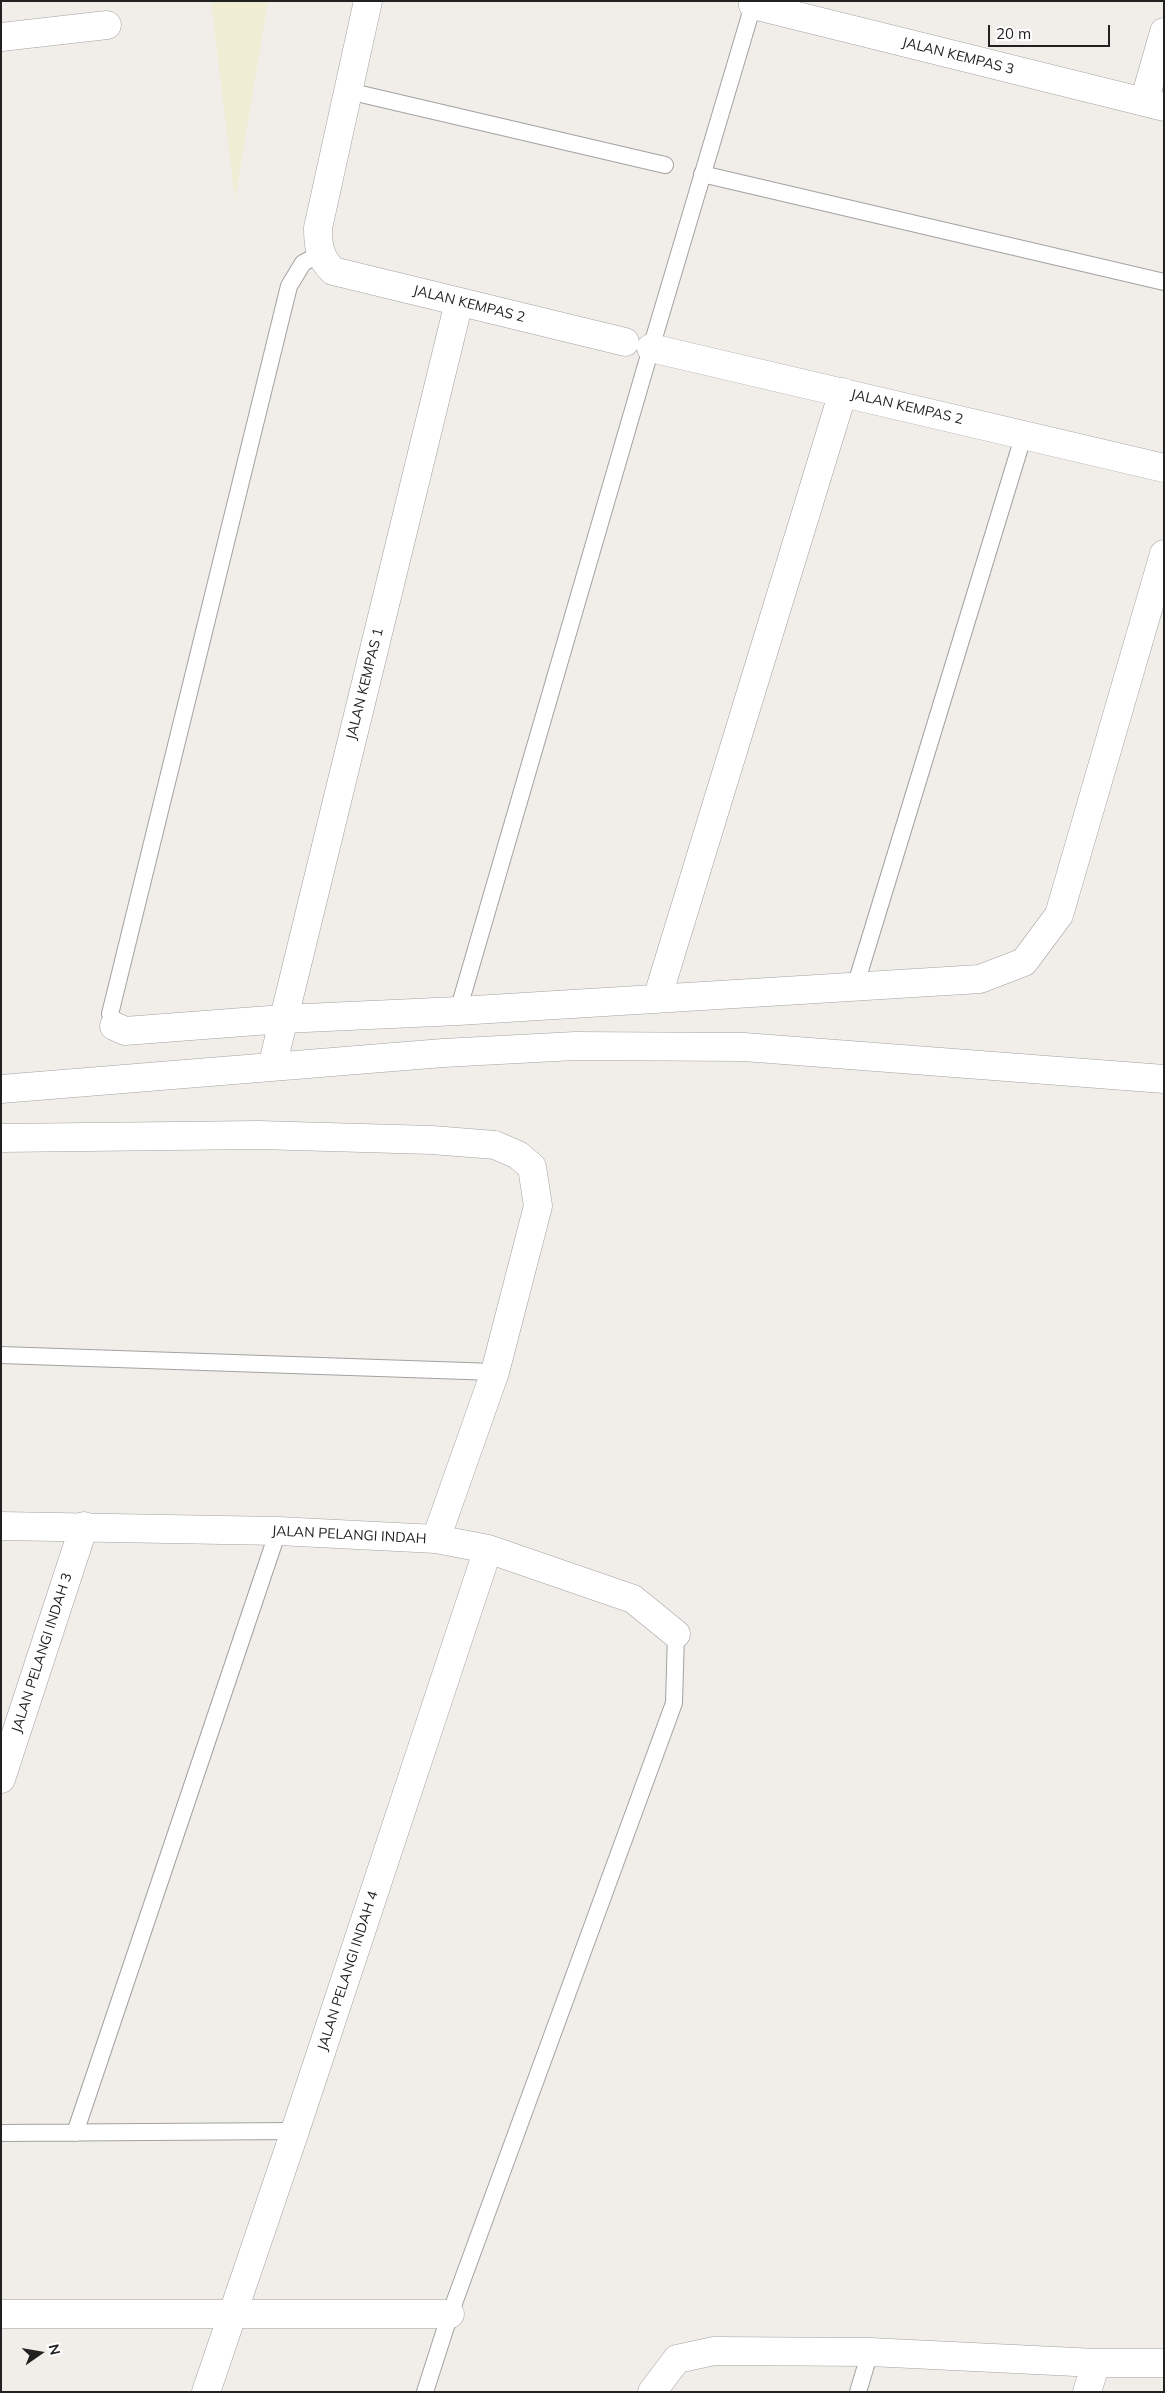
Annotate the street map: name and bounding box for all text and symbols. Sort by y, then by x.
scale bar [990,15,1112,47]
text: 20 m [996,24,1031,43]
street label: JALAN KEMPAS 3 [900,34,1016,78]
street label: JALAN KEMPAS 2 [411,282,527,326]
street label: JALAN KEMPAS 2 [849,386,965,428]
street label: JALAN KEMPAS 1 [343,626,387,742]
street label: JALAN PELANGI INDAH [271,1523,427,1547]
street label: JALAN PELANGI INDAH 3 [8,1571,76,1735]
street label: JALAN PELANGI INDAH 4 [314,1889,382,2053]
north arrow [15,2328,65,2378]
text: N [45,2342,65,2357]

